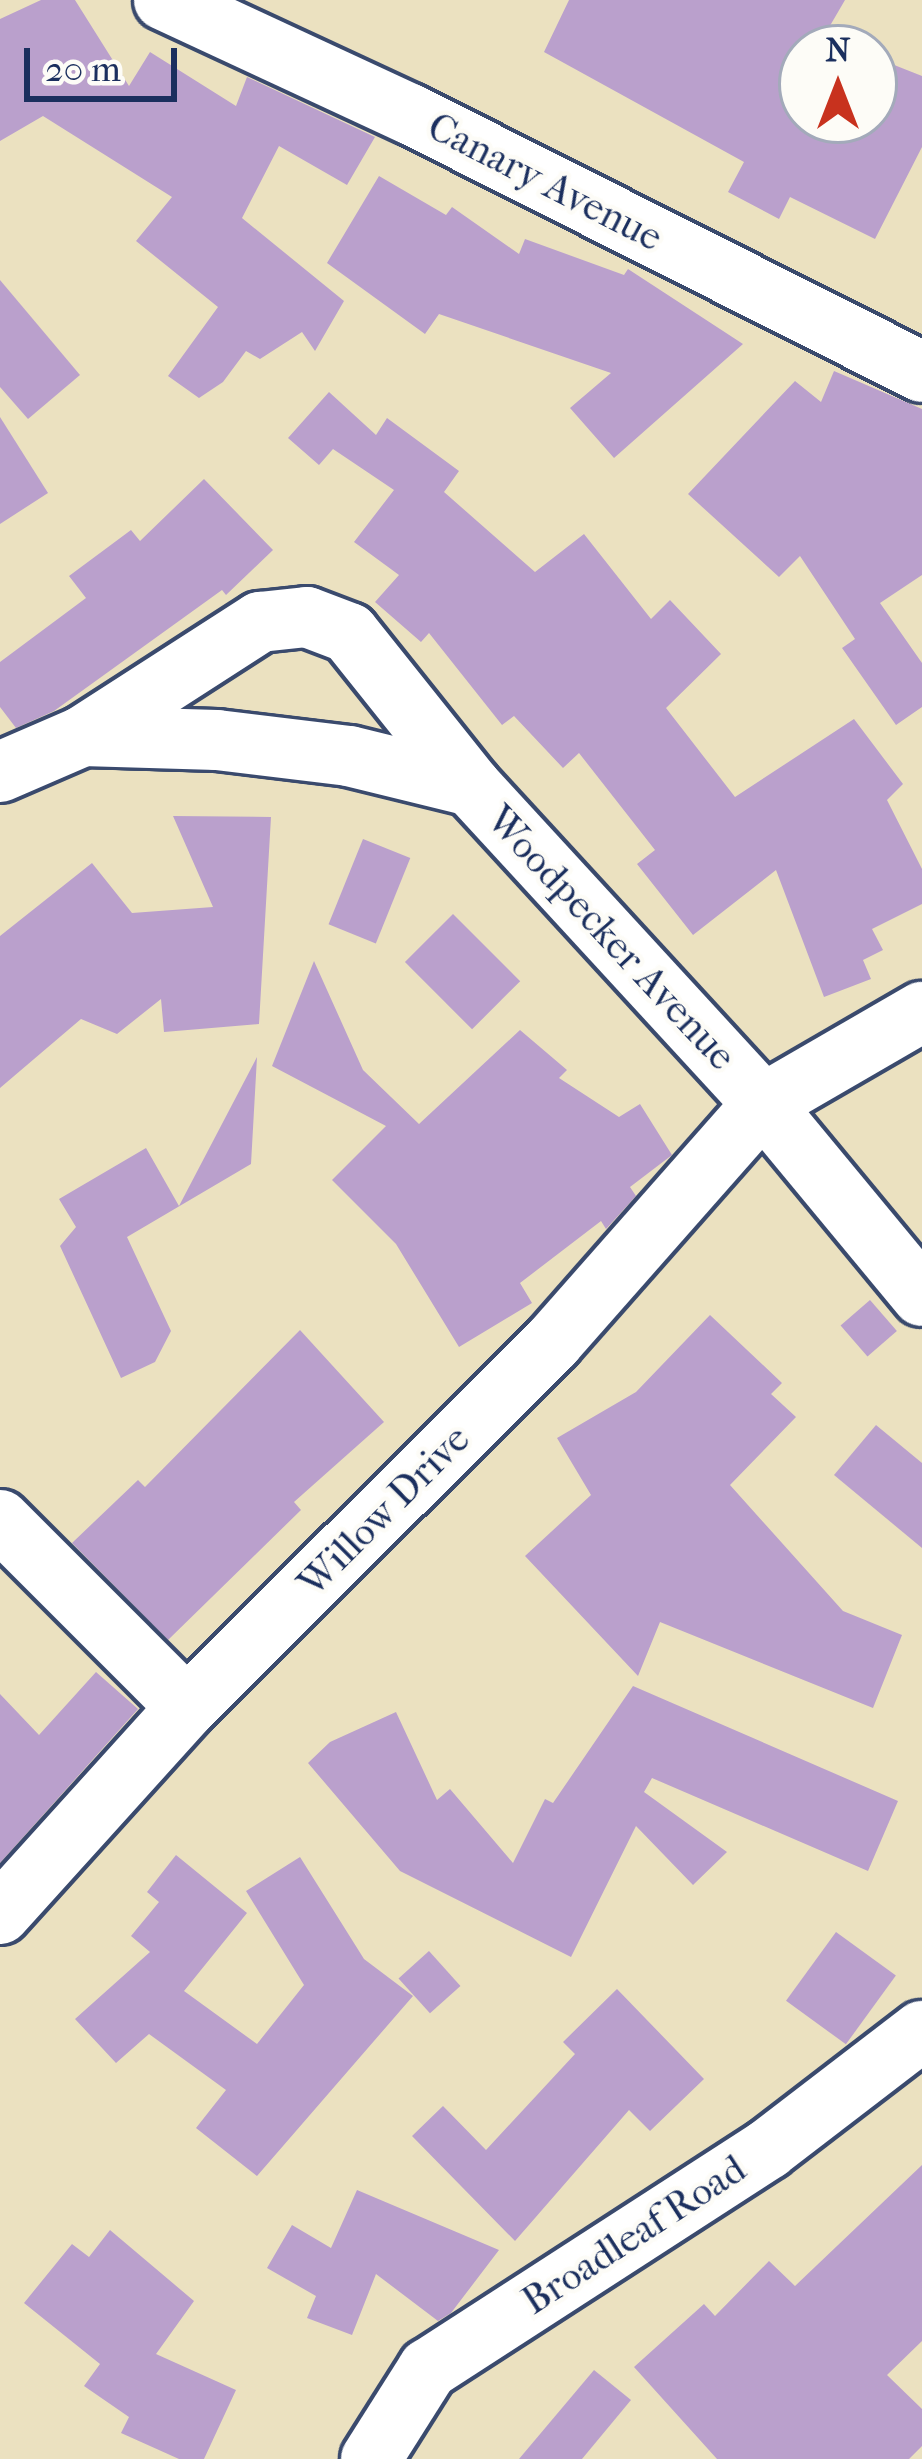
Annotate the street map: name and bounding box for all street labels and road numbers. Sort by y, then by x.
street label: Canary Avenue [420,103,670,261]
street label: Woodpecker Avenue [477,796,745,1080]
street label: Willow Drive [289,1416,479,1606]
street label: Broadleaf Road [514,2145,754,2325]

